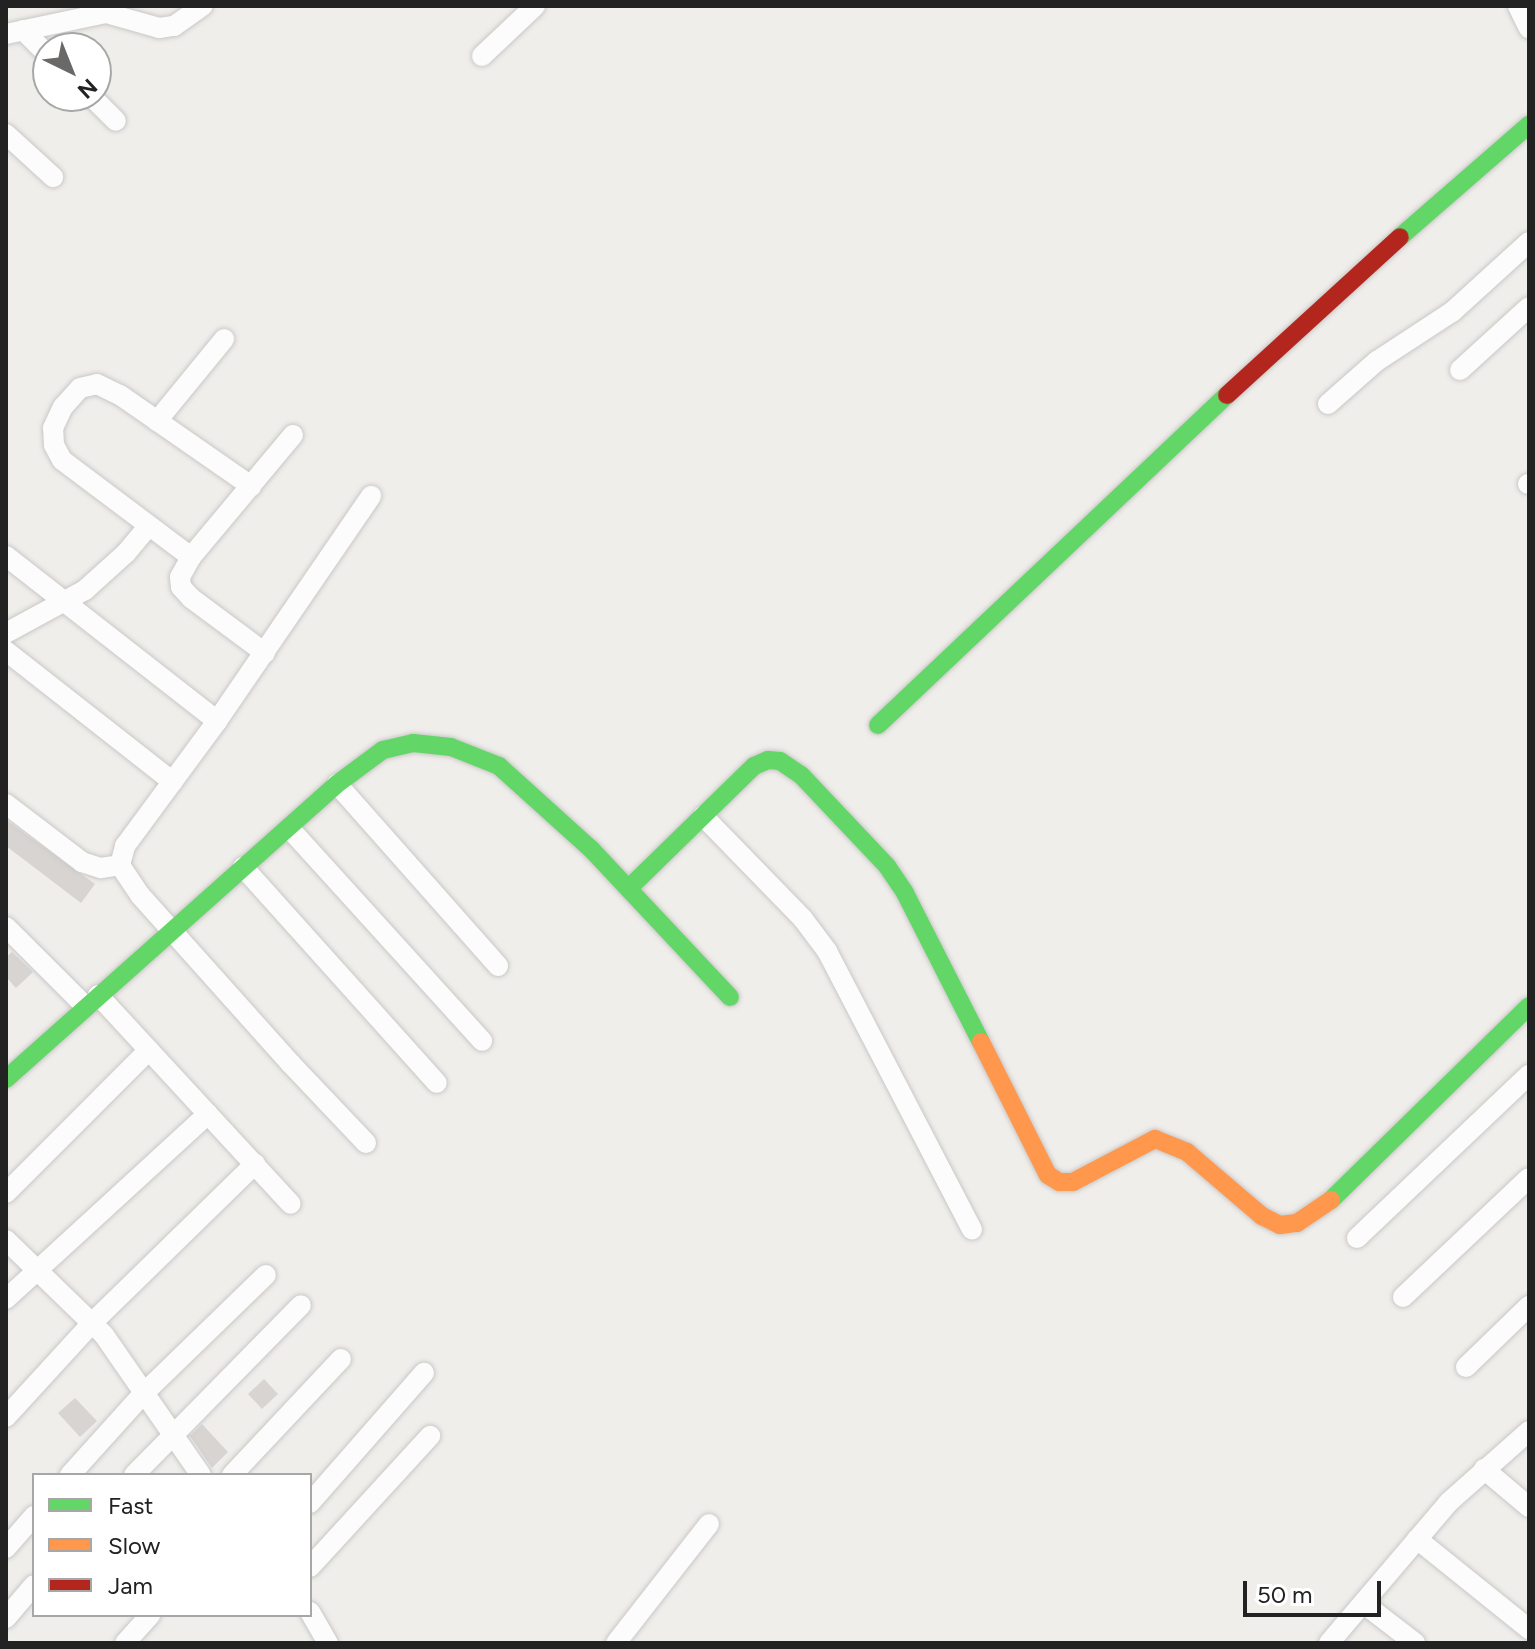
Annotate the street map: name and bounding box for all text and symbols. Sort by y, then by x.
north arrow [32,32,112,112]
text: N [72,73,103,104]
legend [32,1473,312,1617]
text: Fast [108,1491,153,1520]
text: Slow [108,1531,160,1560]
scale bar [1247,1565,1385,1615]
text: Jam [108,1571,153,1600]
text: 50 m [1257,1580,1313,1609]

